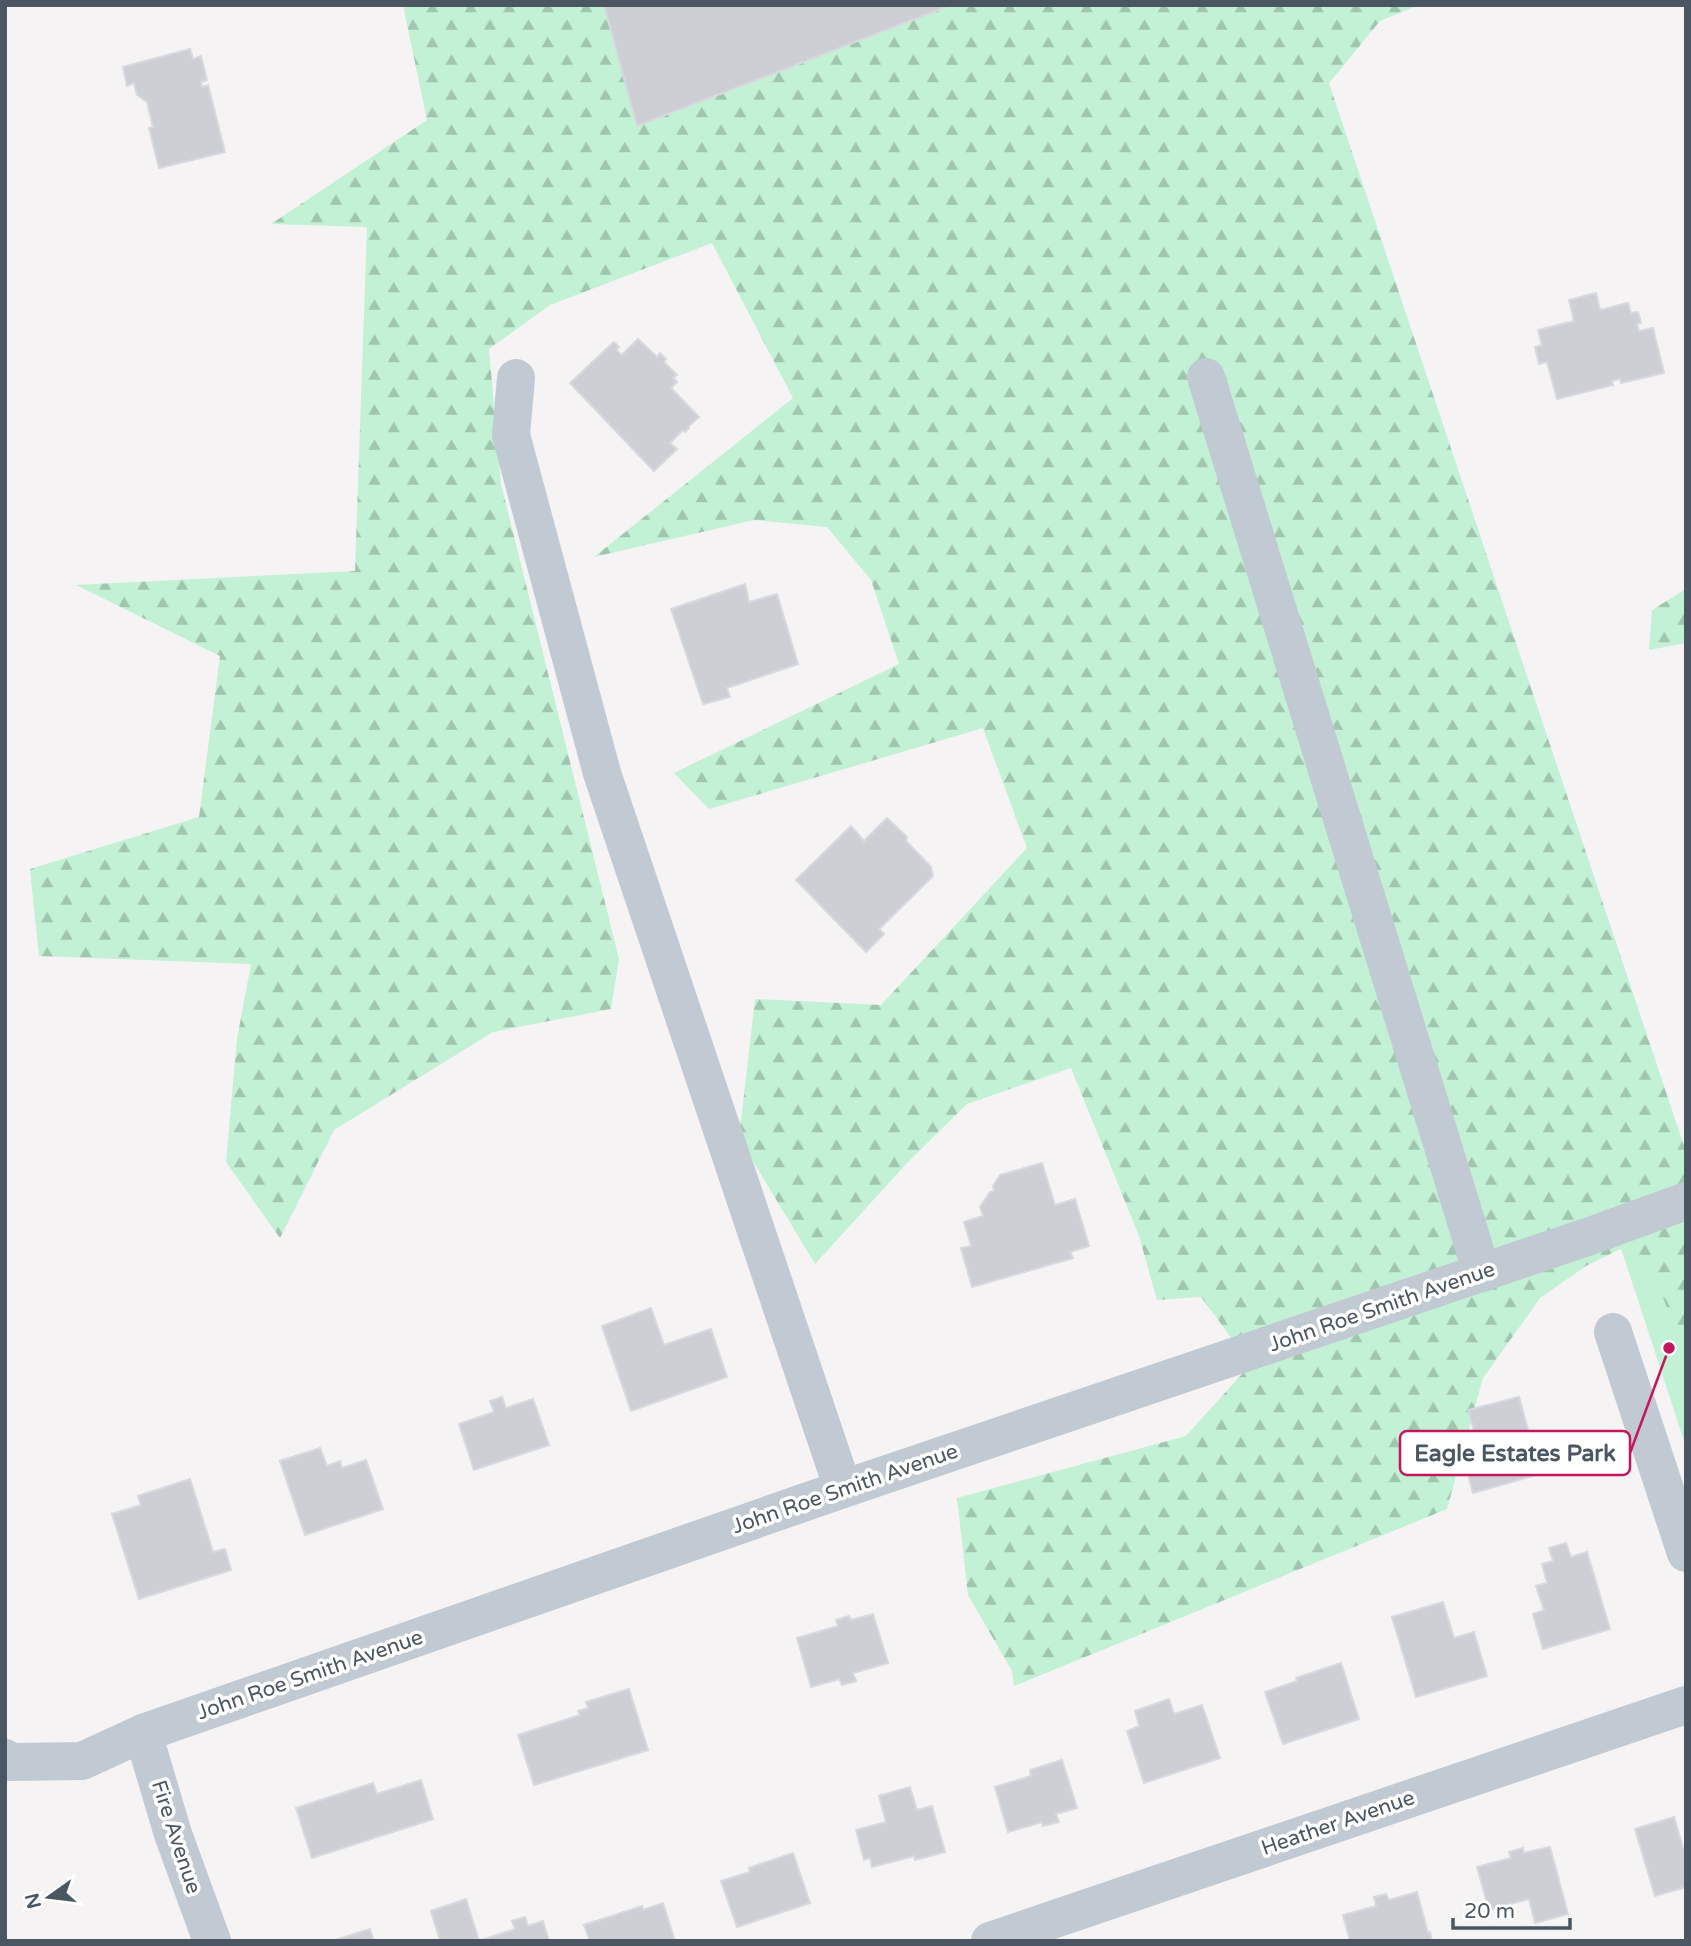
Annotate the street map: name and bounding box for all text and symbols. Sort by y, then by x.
street label: John Roe Smith Avenue [1266,1257,1498,1357]
callout: Eagle Estates Park [1400,1431,1630,1475]
street label: John Roe Smith Avenue [729,1439,961,1539]
text: Eagle Estates Park [1414,1440,1616,1468]
street label: John Roe Smith Avenue [194,1625,426,1725]
street label: Fire Avenue [146,1777,206,1897]
street label: Heather Avenue [1258,1785,1418,1861]
north arrow [14,1862,84,1932]
scale bar [1453,1886,1570,1930]
text: N [21,1891,46,1911]
text: 20 m [1464,1899,1515,1924]

